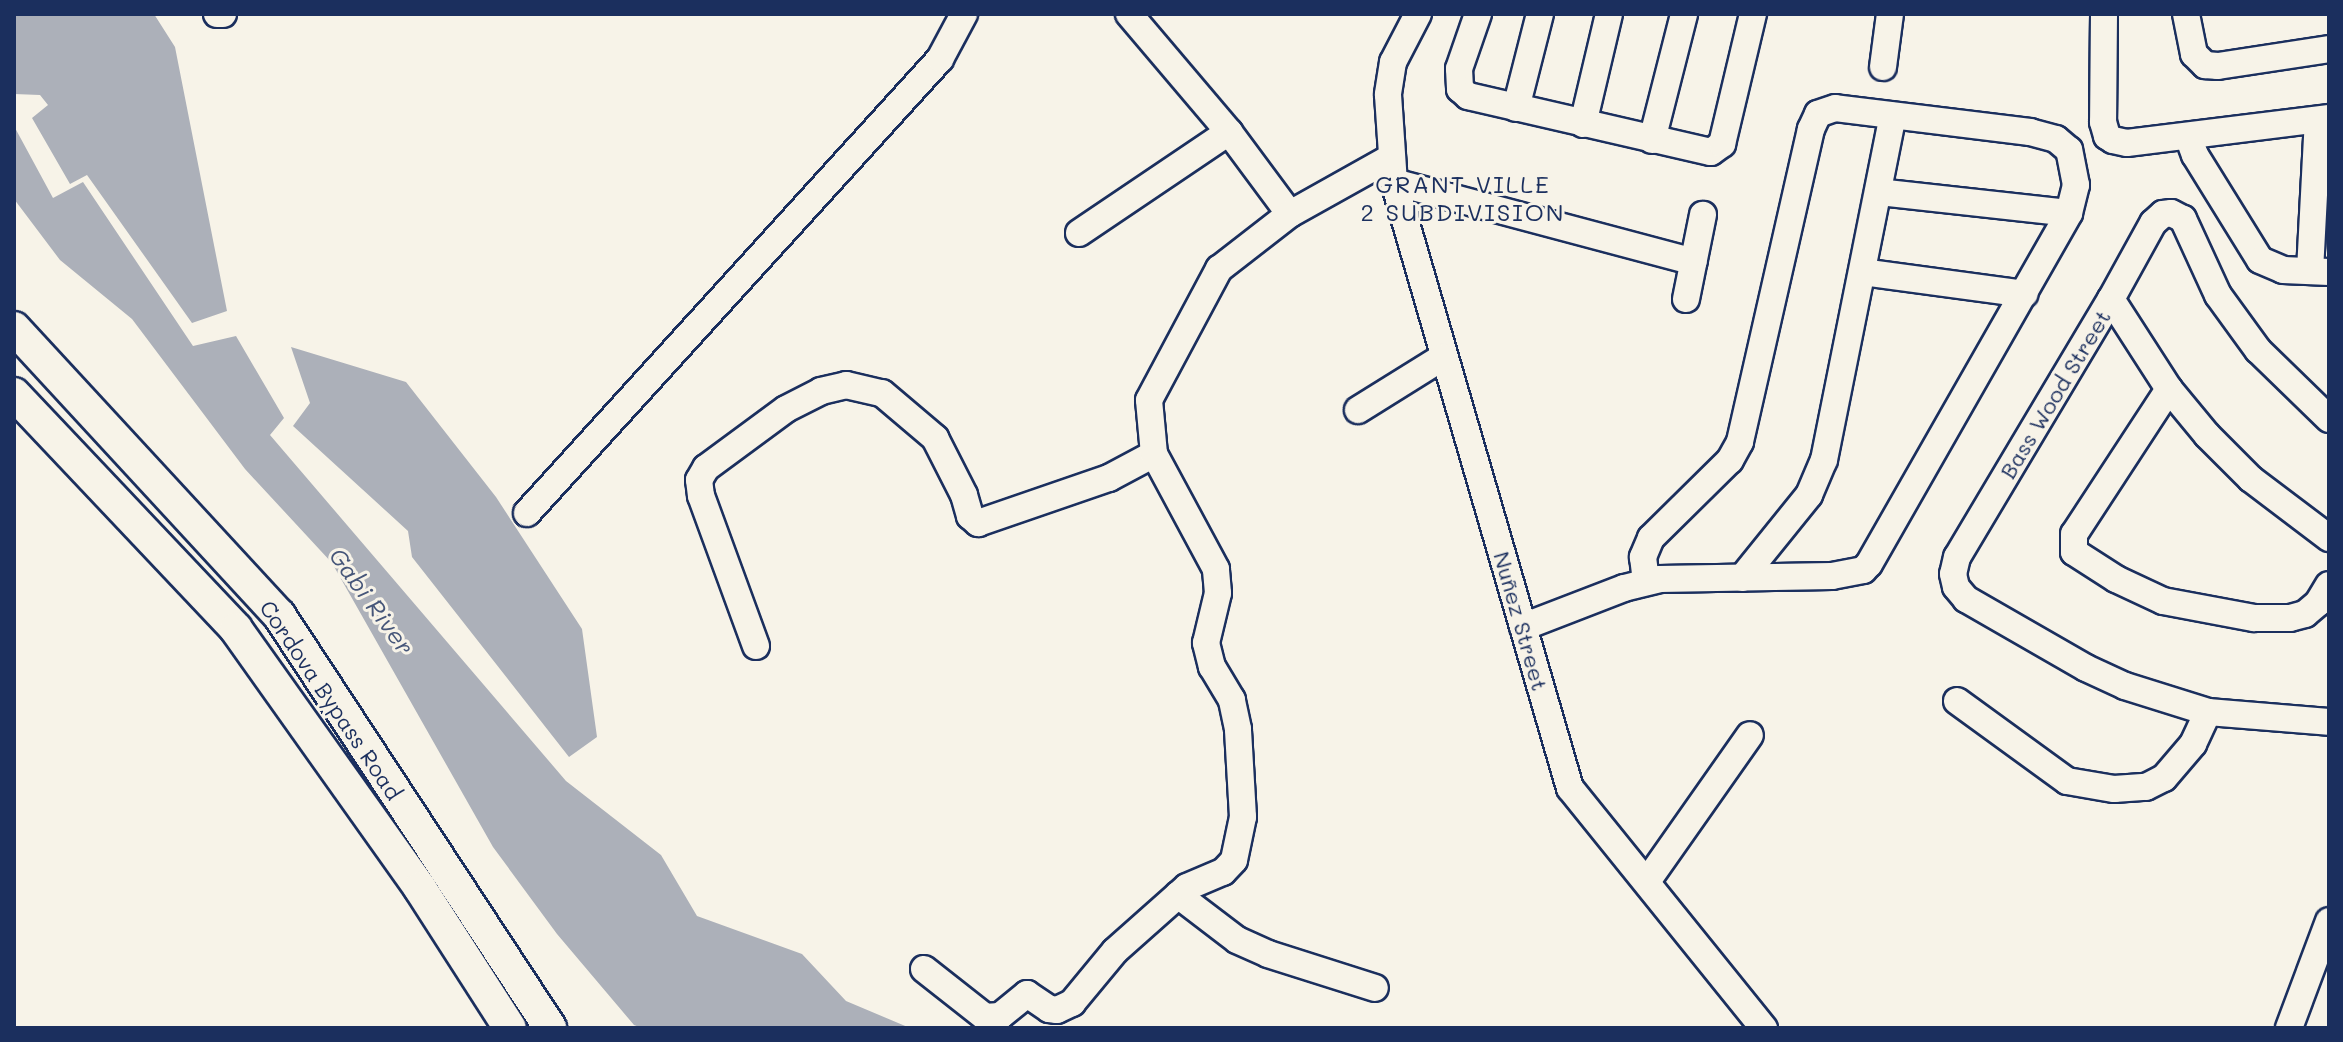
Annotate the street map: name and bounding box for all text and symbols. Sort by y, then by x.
district label: GRANT VILLE 2 SUBDIVISION [1360,170,1566,226]
street label: Bass Wood Street [1994,305,2116,483]
water label: Gabi River [324,542,420,660]
street label: Nuñez Street [1489,548,1553,694]
street label: Cordova Bypass Road [254,595,408,805]

